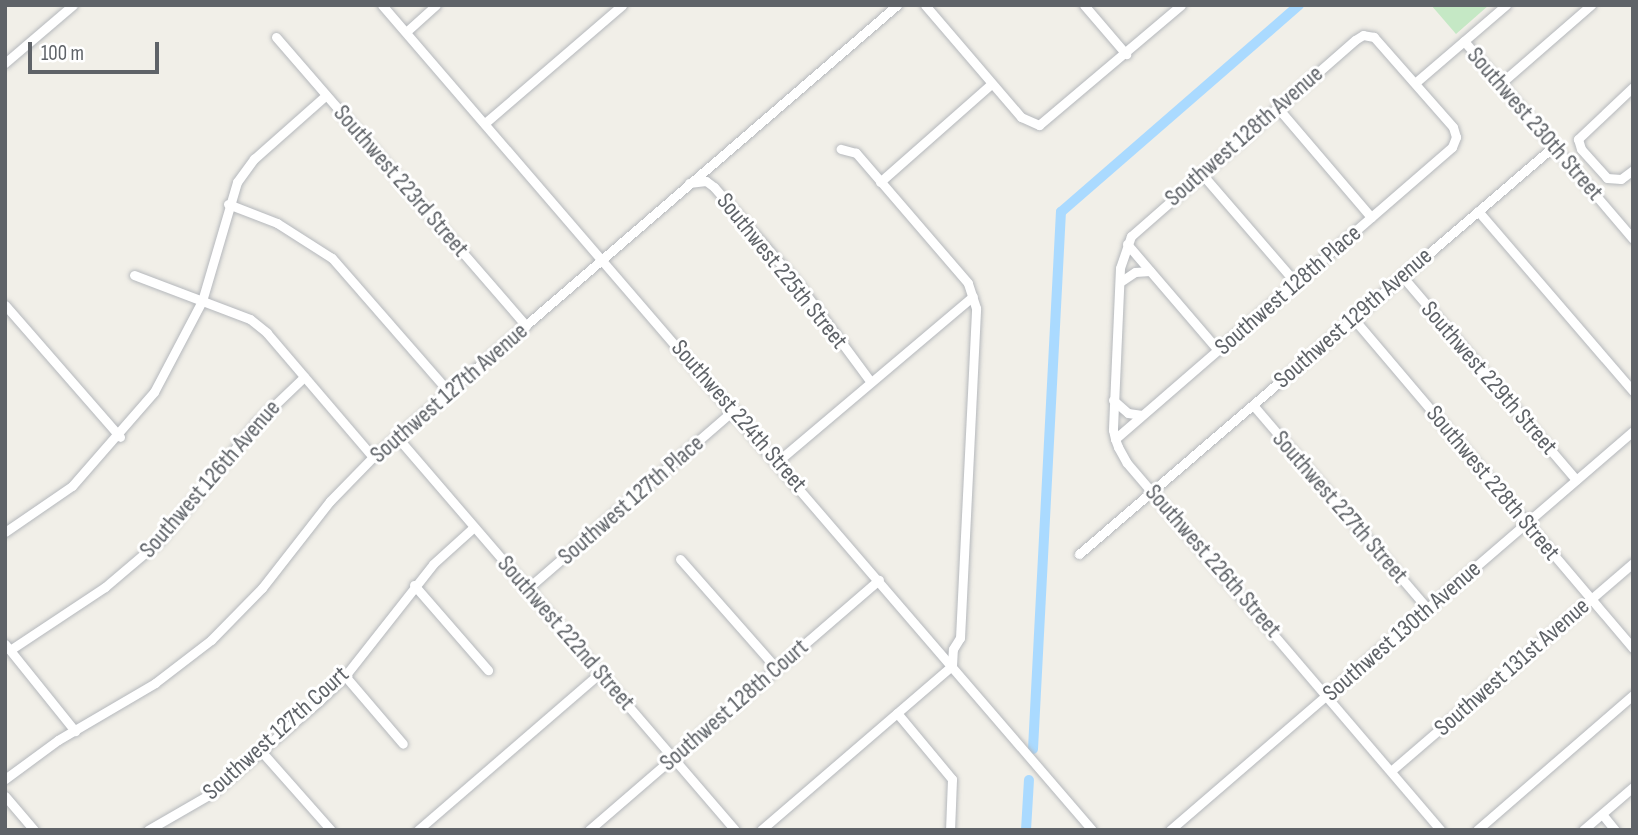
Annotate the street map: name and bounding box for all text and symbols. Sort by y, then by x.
scale bar [32,28,163,72]
text: 100 m [41,41,84,66]
street label: Southwest 230th Street [1461,42,1609,206]
street label: Southwest 128th Avenue [1159,60,1329,212]
street label: Southwest 223rd Street [327,99,475,263]
street label: Southwest 225th Street [710,187,854,355]
street label: Southwest 128th Place [1209,219,1367,361]
street label: Southwest 129th Avenue [1268,242,1438,394]
street label: Southwest 229th Street [1415,296,1563,460]
street label: Southwest 127th Avenue [364,317,534,469]
street label: Southwest 224th Street [665,334,813,498]
street label: Southwest 126th Avenue [134,394,286,564]
street label: Southwest 228th Street [1420,400,1566,566]
street label: Southwest 227th Street [1266,425,1414,589]
street label: Southwest 127th Place [552,429,710,571]
street label: Southwest 226th Street [1139,479,1287,643]
street label: Southwest 222nd Street [491,550,641,716]
street label: Southwest 130th Avenue [1317,555,1487,707]
street label: Southwest 131st Avenue [1429,592,1595,742]
street label: Southwest 128th Court [654,633,814,777]
street label: Southwest 127th Court [197,660,355,806]

